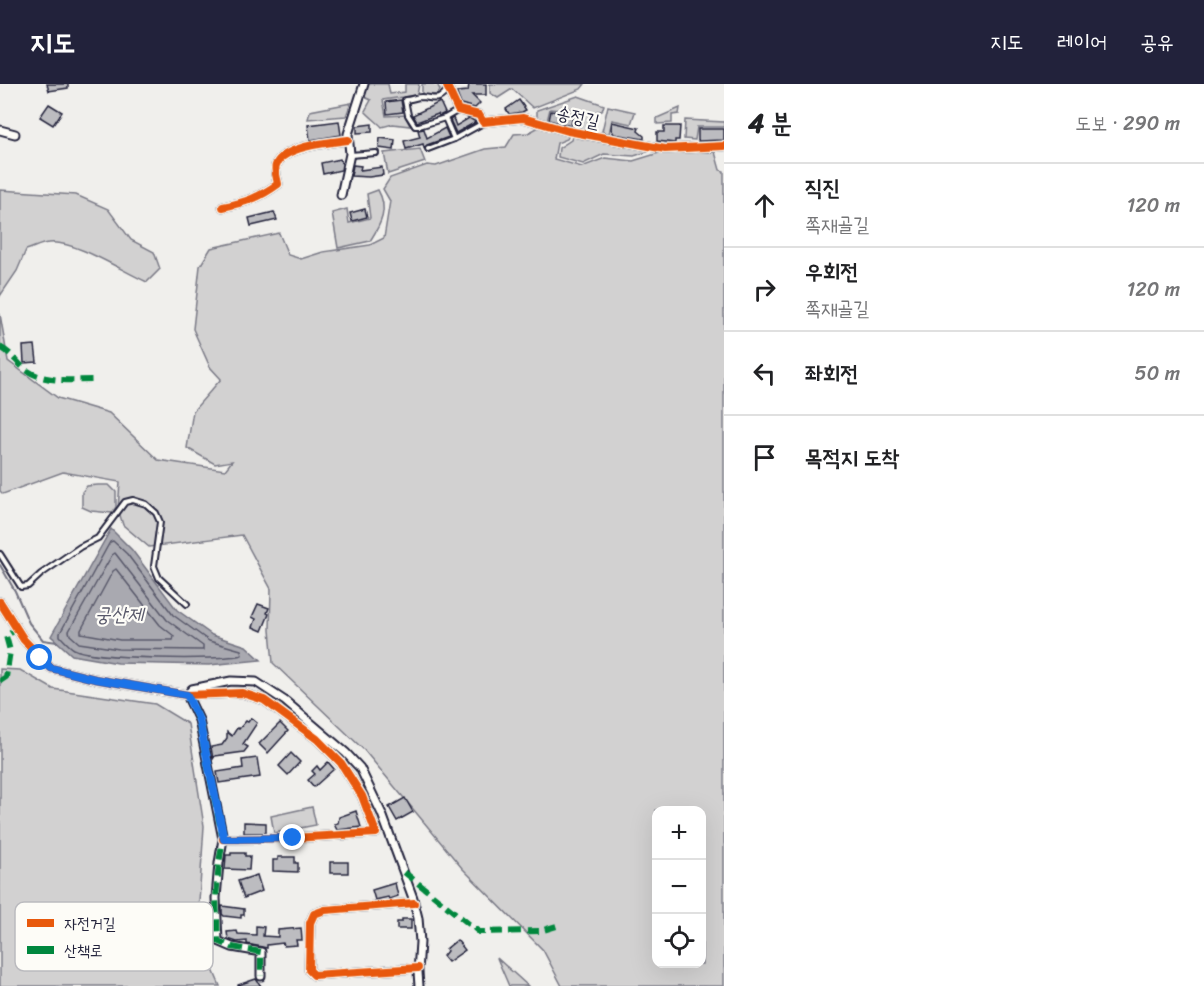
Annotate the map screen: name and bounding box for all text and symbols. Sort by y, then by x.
text: 지도 [30,18,75,67]
text: 지도 [990,23,1024,61]
text: 레이어 [1057,23,1107,61]
text: 공유 [1140,23,1174,61]
street label: 송정길 [553,97,603,138]
text: 4 분 [748,100,792,146]
text: 도보 · 290 m [1075,106,1180,141]
text: 직진 [805,168,840,207]
text: 120 m [1127,188,1180,223]
icon: ahead [748,189,781,222]
text: 쪽재골길 [805,207,869,242]
text: 우회전 [805,252,858,291]
text: 120 m [1127,272,1180,307]
icon: right [748,273,781,306]
text: 쪽재골길 [805,291,869,326]
text: 좌회전 [805,354,858,393]
text: 50 m [1135,356,1180,391]
icon: left [748,357,781,390]
text: 목적지 도착 [805,438,899,477]
icon: arrive [748,441,781,474]
water label: 궁산제 [95,597,146,632]
route start [26,644,52,670]
map controls [652,806,706,968]
button: + [652,806,706,860]
route end [279,824,305,850]
button: − [652,860,706,914]
legend [15,902,213,971]
text: 자전거길 [64,909,116,938]
button: locate [652,914,706,968]
text: 산책로 [64,936,103,965]

